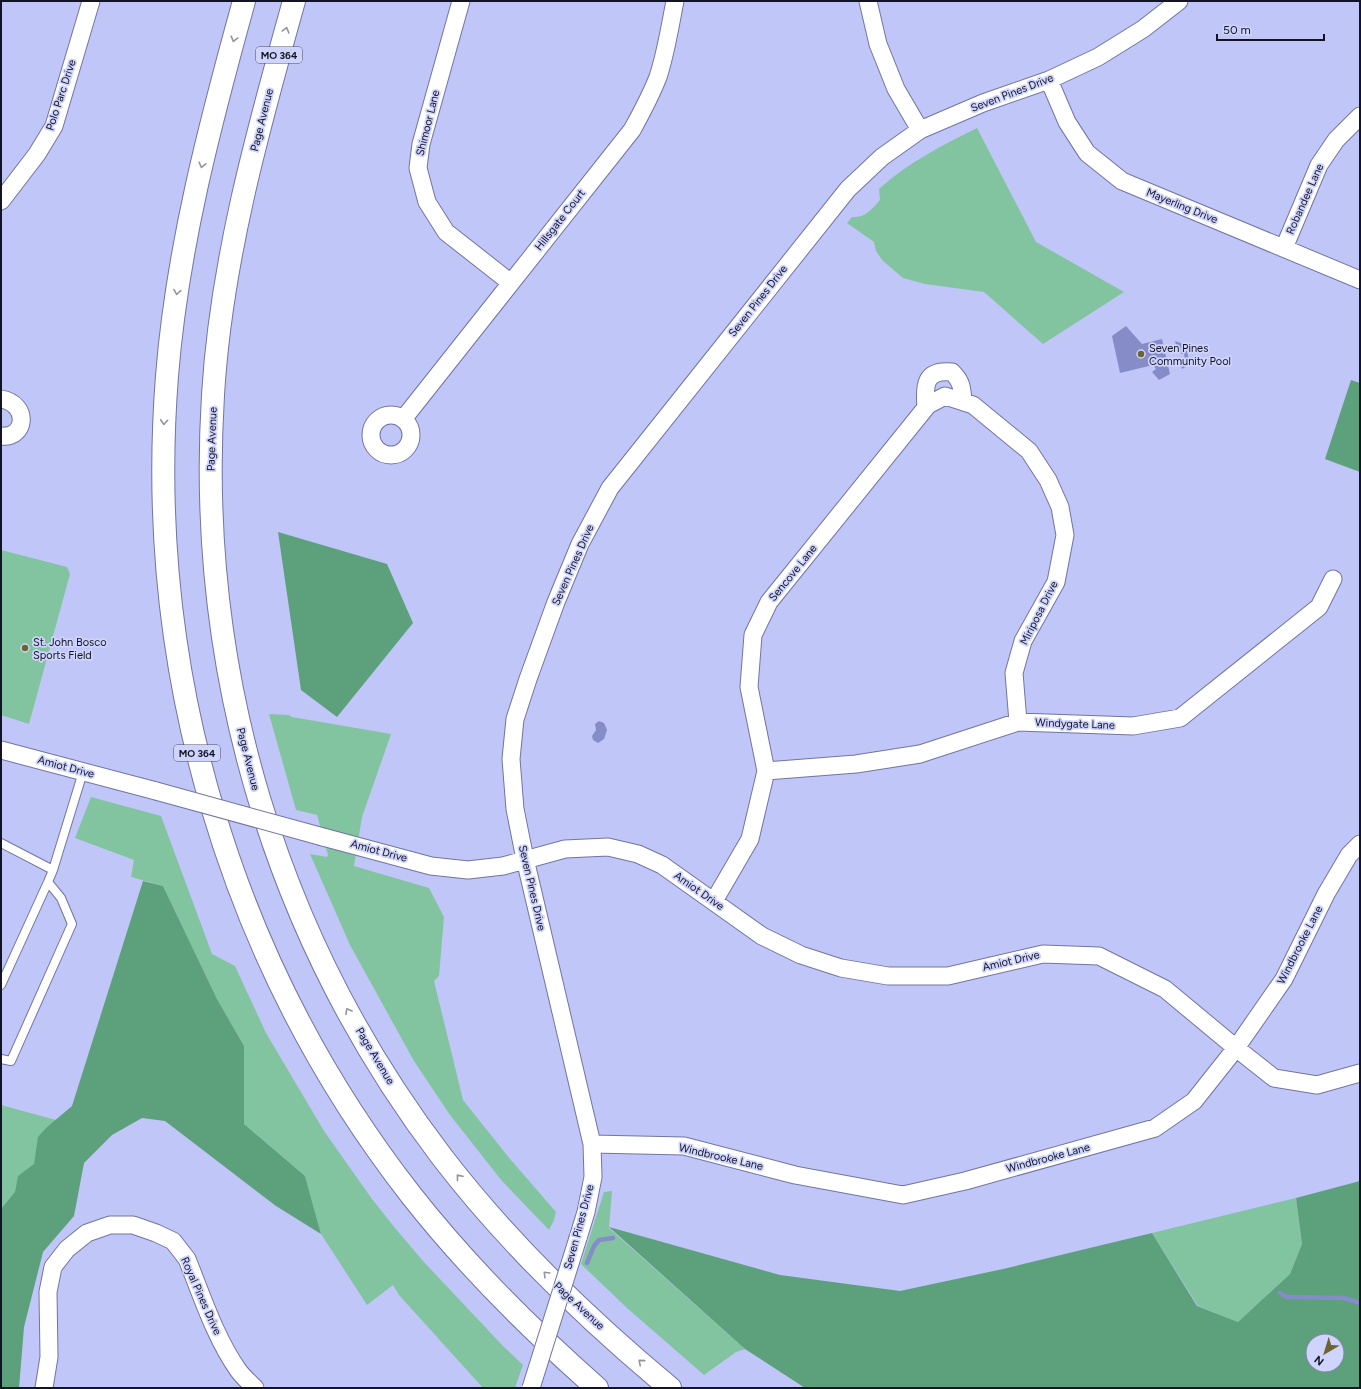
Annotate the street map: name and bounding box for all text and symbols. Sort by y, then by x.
scale bar [1217,16,1324,42]
text: 50 m [1223,23,1251,37]
one-way arrow [281,27,290,34]
one-way arrow [230,35,239,42]
road number: MO 364 [256,47,302,63]
street label: Polo Parc Drive [43,58,79,132]
street label: Seven Pines Drive [969,71,1055,115]
street label: Page Avenue [248,87,276,153]
street label: Shimoor Lane [414,89,442,157]
one-way arrow [199,162,207,168]
street label: Robandee Lane [1284,162,1326,236]
street label: Mayerling Drive [1144,186,1220,226]
street label: Hillsgate Court [532,187,588,253]
street label: Seven Pines Drive [726,263,790,339]
one-way arrow [173,289,182,295]
place label: Seven Pines Community Pool [1149,342,1231,368]
marker: Seven Pines Community Pool [1136,349,1146,359]
street label: Page Avenue [204,407,220,471]
one-way arrow [160,418,169,425]
street label: Seven Pines Drive [549,522,597,608]
street label: Sencove Lane [766,542,820,604]
street label: Miriposa Drive [1017,579,1061,647]
place label: St. John Bosco Sports Field [33,636,107,662]
marker: St. John Bosco Sports Field [20,643,30,653]
street label: Windygate Lane [1035,716,1115,732]
street label: Page Avenue [234,726,262,792]
road number: MO 364 [174,745,220,761]
street label: Amiot Drive [36,753,96,781]
street label: Amiot Drive [349,837,409,865]
street label: Seven Pines Drive [516,844,548,932]
street label: Amiot Drive [671,869,727,913]
street label: Windbrooke Lane [1275,904,1325,986]
street label: Amiot Drive [981,948,1041,974]
one-way arrow [346,1008,353,1015]
street label: Page Avenue [353,1025,397,1087]
street label: Windbrooke Lane [678,1141,764,1173]
street label: Windbrooke Lane [1005,1141,1091,1175]
one-way arrow [456,1175,463,1182]
street label: Seven Pines Drive [561,1183,597,1271]
street label: Royal Pines Drive [178,1255,224,1337]
one-way arrow [543,1271,550,1279]
street label: Page Avenue [551,1279,607,1333]
north arrow [1305,1333,1345,1373]
text: N [1312,1353,1327,1368]
one-way arrow [638,1360,646,1367]

